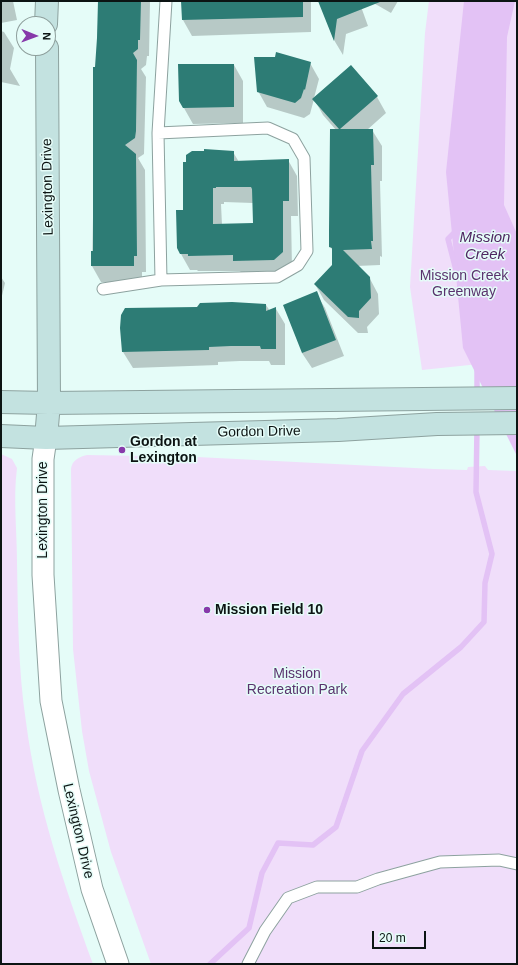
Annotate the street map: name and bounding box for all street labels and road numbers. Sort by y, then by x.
street label: Lexington Drive [39,138,57,236]
street label: Gordon Drive [217,423,301,441]
street label: Lexington Drive [35,461,51,559]
street label: Lexington Drive [59,782,97,880]

